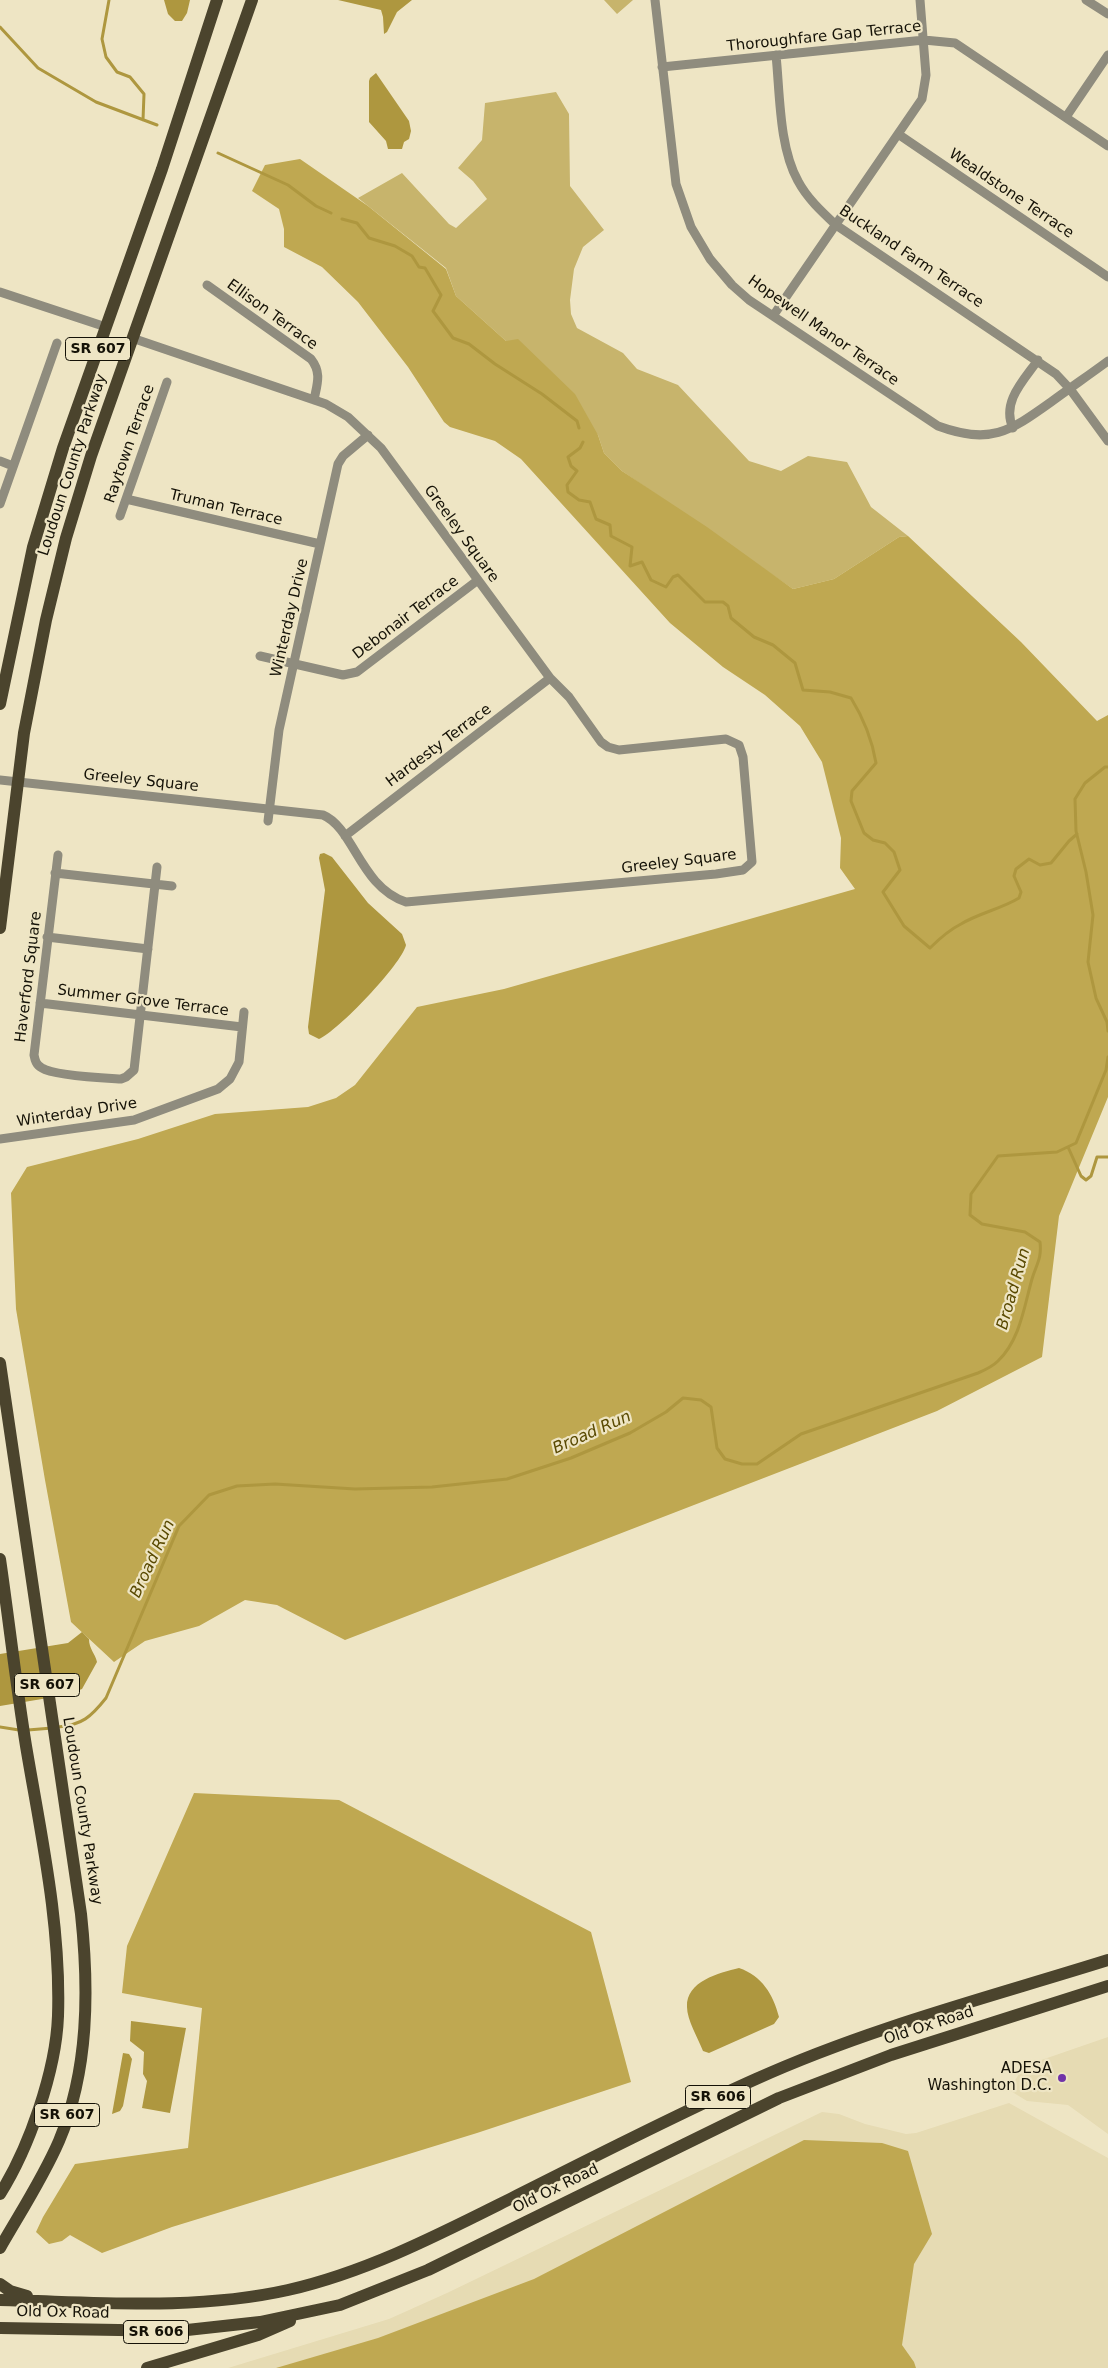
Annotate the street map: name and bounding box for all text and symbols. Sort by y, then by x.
street label: Thoroughfare Gap Terrace [726,18,922,56]
street label: Wealdstone Terrace [945,145,1077,243]
street label: Buckland Farm Terrace [835,202,987,312]
street label: Hopewell Manor Terrace [744,272,902,390]
street label: Ellison Terrace [223,276,321,354]
road number: SR 607 [66,338,130,360]
street label: Loudoun County Parkway [35,372,111,558]
street label: Raytown Terrace [101,382,159,506]
street label: Greeley Square [420,482,502,586]
street label: Truman Terrace [168,486,284,530]
street label: Winterday Drive [268,557,312,679]
street label: Debonair Terrace [350,572,462,664]
street label: Hardesty Terrace [383,701,495,791]
street label: Greeley Square [82,766,200,796]
street label: Greeley Square [620,846,738,878]
street label: Haverford Square [12,910,46,1044]
street label: Summer Grove Terrace [56,982,230,1020]
street label: Winterday Drive [16,1095,138,1131]
water label: Broad Run [993,1246,1035,1332]
water label: Broad Run [550,1407,634,1459]
water label: Broad Run [127,1517,179,1601]
road number: SR 607 [15,1674,80,1696]
street label: Loudoun County Parkway [58,1716,106,1906]
street label: Old Ox Road [882,2003,976,2049]
place label: ADESA Washington D.C. [928,2060,1052,2095]
marker: ADESA Washington D.C. [1056,2072,1068,2084]
road number: SR 606 [686,2086,750,2108]
road number: SR 607 [34,2104,100,2126]
street label: Old Ox Road [510,2160,602,2218]
street label: Old Ox Road [16,2303,110,2323]
road number: SR 606 [124,2320,188,2344]

